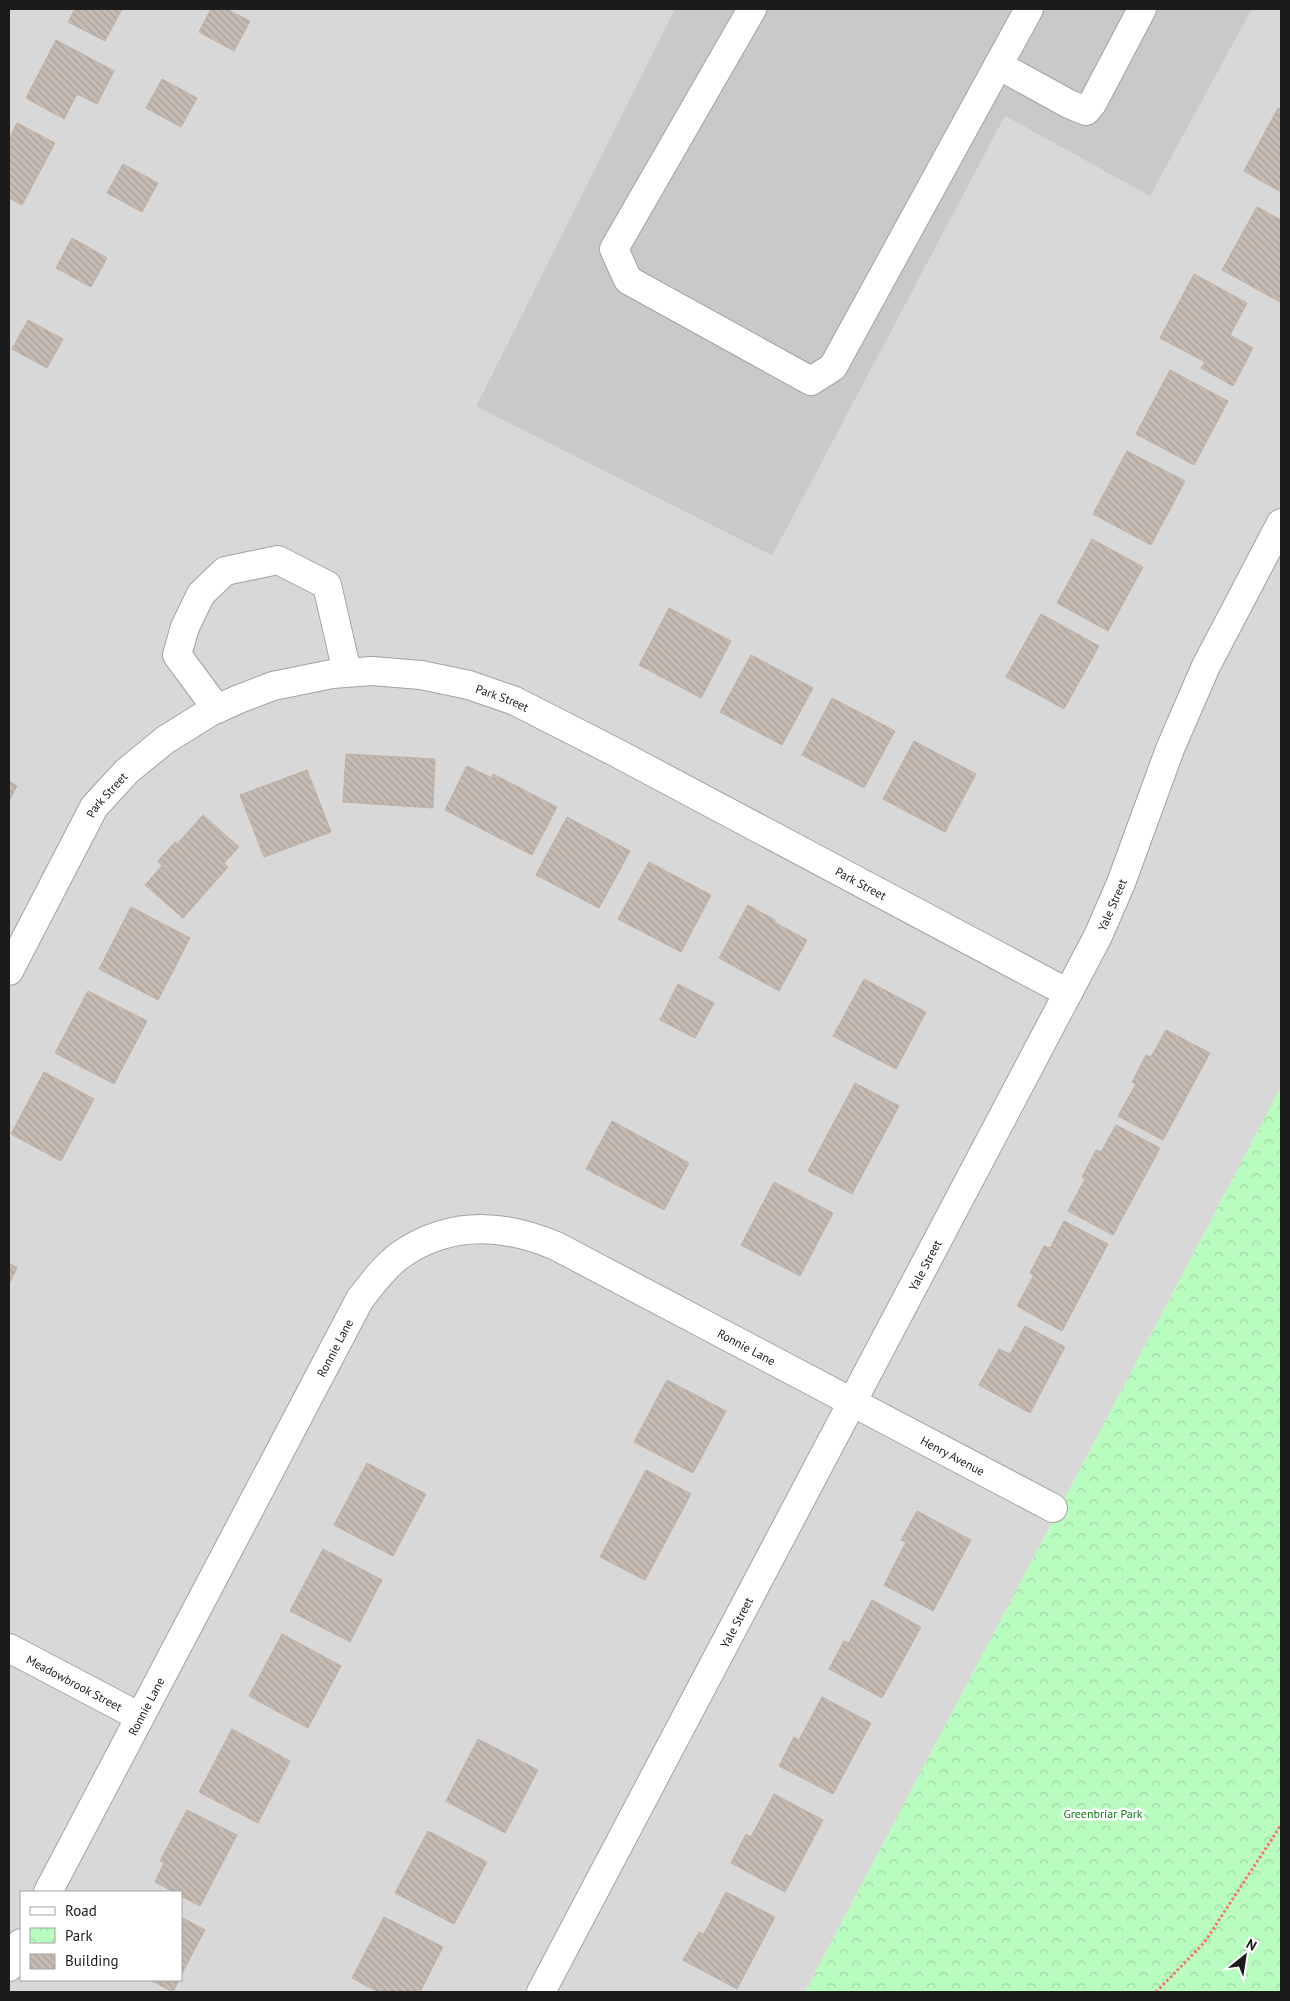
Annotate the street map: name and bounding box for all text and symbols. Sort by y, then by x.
street label: Park Street [474,681,532,714]
street label: Park Street [82,769,130,820]
street label: Park Street [833,863,889,903]
street label: Yale Street [1094,877,1129,933]
street label: Yale Street [905,1237,944,1293]
street label: Ronnie Lane [313,1316,356,1379]
street label: Ronnie Lane [715,1325,778,1368]
street label: Henry Avenue [918,1432,988,1478]
street label: Yale Street [716,1594,756,1650]
street label: Meadowbrook Street [24,1651,125,1714]
street label: Ronnie Lane [124,1675,167,1738]
park label: Greenbriar Park [1063,1806,1143,1821]
legend [20,1891,182,1981]
text: Road [65,1901,97,1920]
text: Park [65,1926,93,1945]
north arrow [1220,1931,1270,1981]
text: N [1243,1935,1260,1955]
text: Building [65,1951,119,1970]

